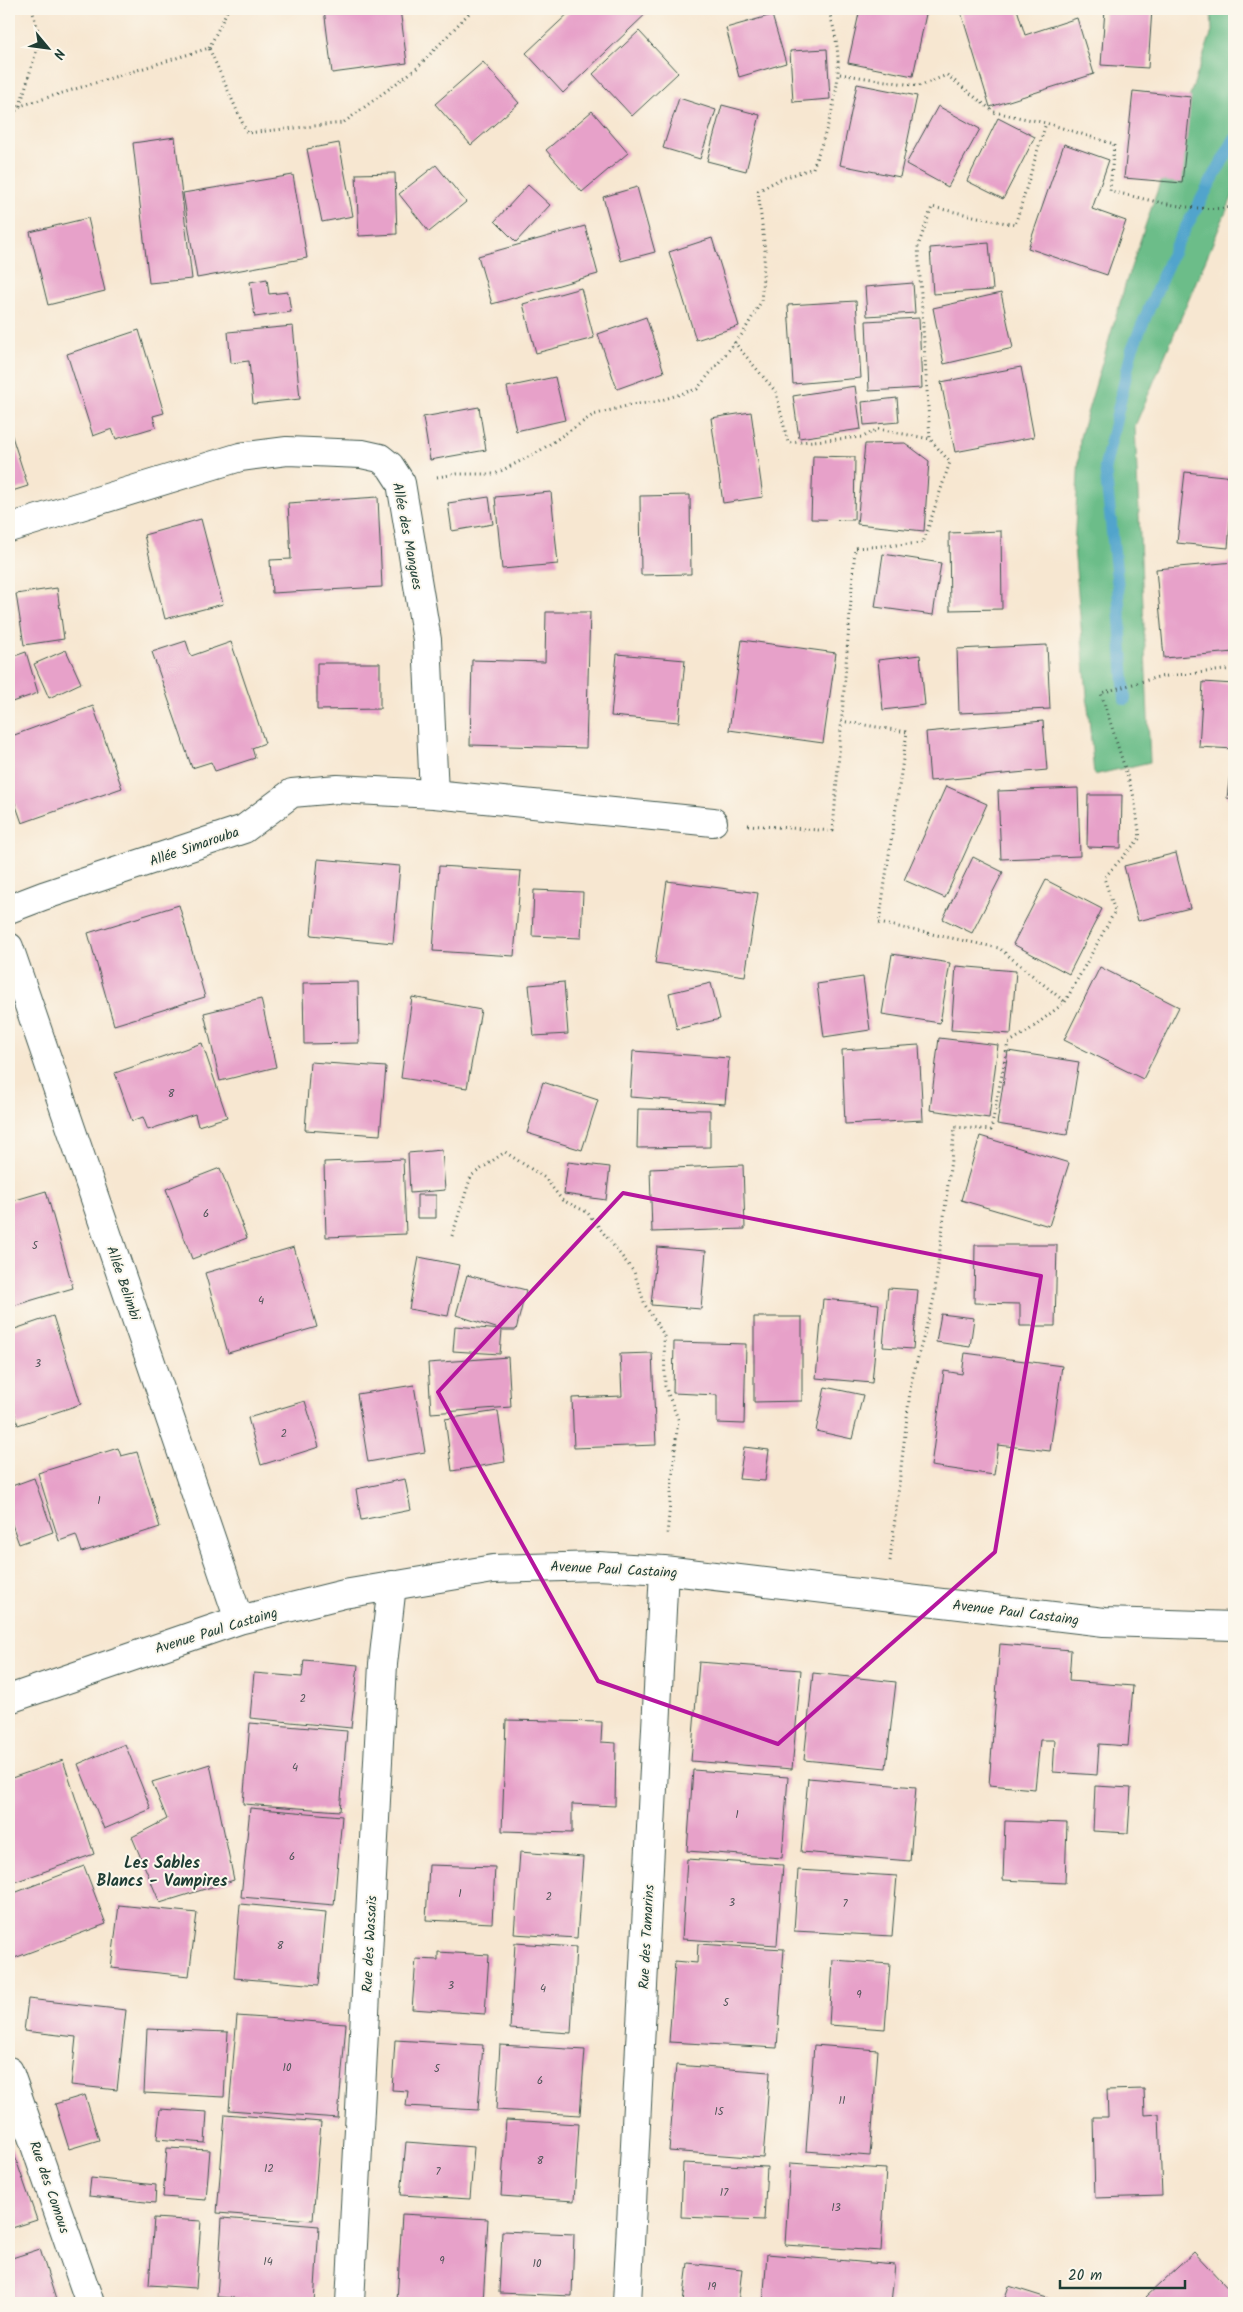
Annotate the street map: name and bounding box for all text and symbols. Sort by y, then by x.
north arrow [22,22,72,72]
text: N [47,45,70,63]
street label: Allée des Mangues [386,481,428,592]
street label: Allée Simarouba [147,821,242,873]
house number: 8 [168,1085,175,1103]
house number: 6 [203,1205,209,1223]
house number: 5 [32,1237,39,1255]
street label: Allée Belimbi [100,1243,146,1324]
house number: 4 [258,1292,264,1310]
house number: 3 [35,1355,41,1373]
house number: 2 [281,1425,287,1443]
house number: 1 [97,1492,101,1510]
street label: Avenue Paul Castaing [550,1556,678,1584]
street label: Avenue Paul Castaing [951,1594,1080,1632]
street label: Avenue Paul Castaing [152,1602,280,1660]
house number: 2 [300,1690,306,1708]
house number: 4 [292,1759,298,1777]
house number: 1 [735,1806,739,1824]
house number: 6 [289,1848,295,1866]
district label: Les Sables Blancs - Vampires [97,1851,228,1894]
street label: Rue des Tamarins [633,1884,661,1990]
house number: 1 [458,1885,462,1903]
house number: 2 [546,1888,552,1906]
house number: 3 [729,1894,735,1912]
street label: Rue des Wassaïs [356,1895,384,1993]
house number: 7 [842,1895,848,1913]
house number: 8 [277,1937,284,1955]
house number: 3 [448,1977,454,1995]
house number: 4 [540,1980,546,1998]
house number: 9 [856,1986,862,2004]
house number: 5 [723,1994,730,2012]
house number: 10 [283,2059,292,2077]
house number: 5 [434,2060,441,2078]
house number: 6 [537,2072,543,2090]
house number: 11 [839,2092,845,2110]
house number: 15 [714,2103,725,2121]
street label: Rue des Comous [23,2138,75,2237]
house number: 8 [537,2152,544,2170]
house number: 12 [264,2160,274,2178]
house number: 7 [435,2163,441,2181]
house number: 17 [720,2184,729,2202]
house number: 13 [831,2199,841,2217]
house number: 9 [439,2252,445,2270]
house number: 14 [263,2253,273,2271]
house number: 10 [533,2255,542,2273]
scale bar [1060,2257,1186,2289]
text: 20 m [1068,2264,1102,2288]
house number: 19 [708,2278,717,2296]

